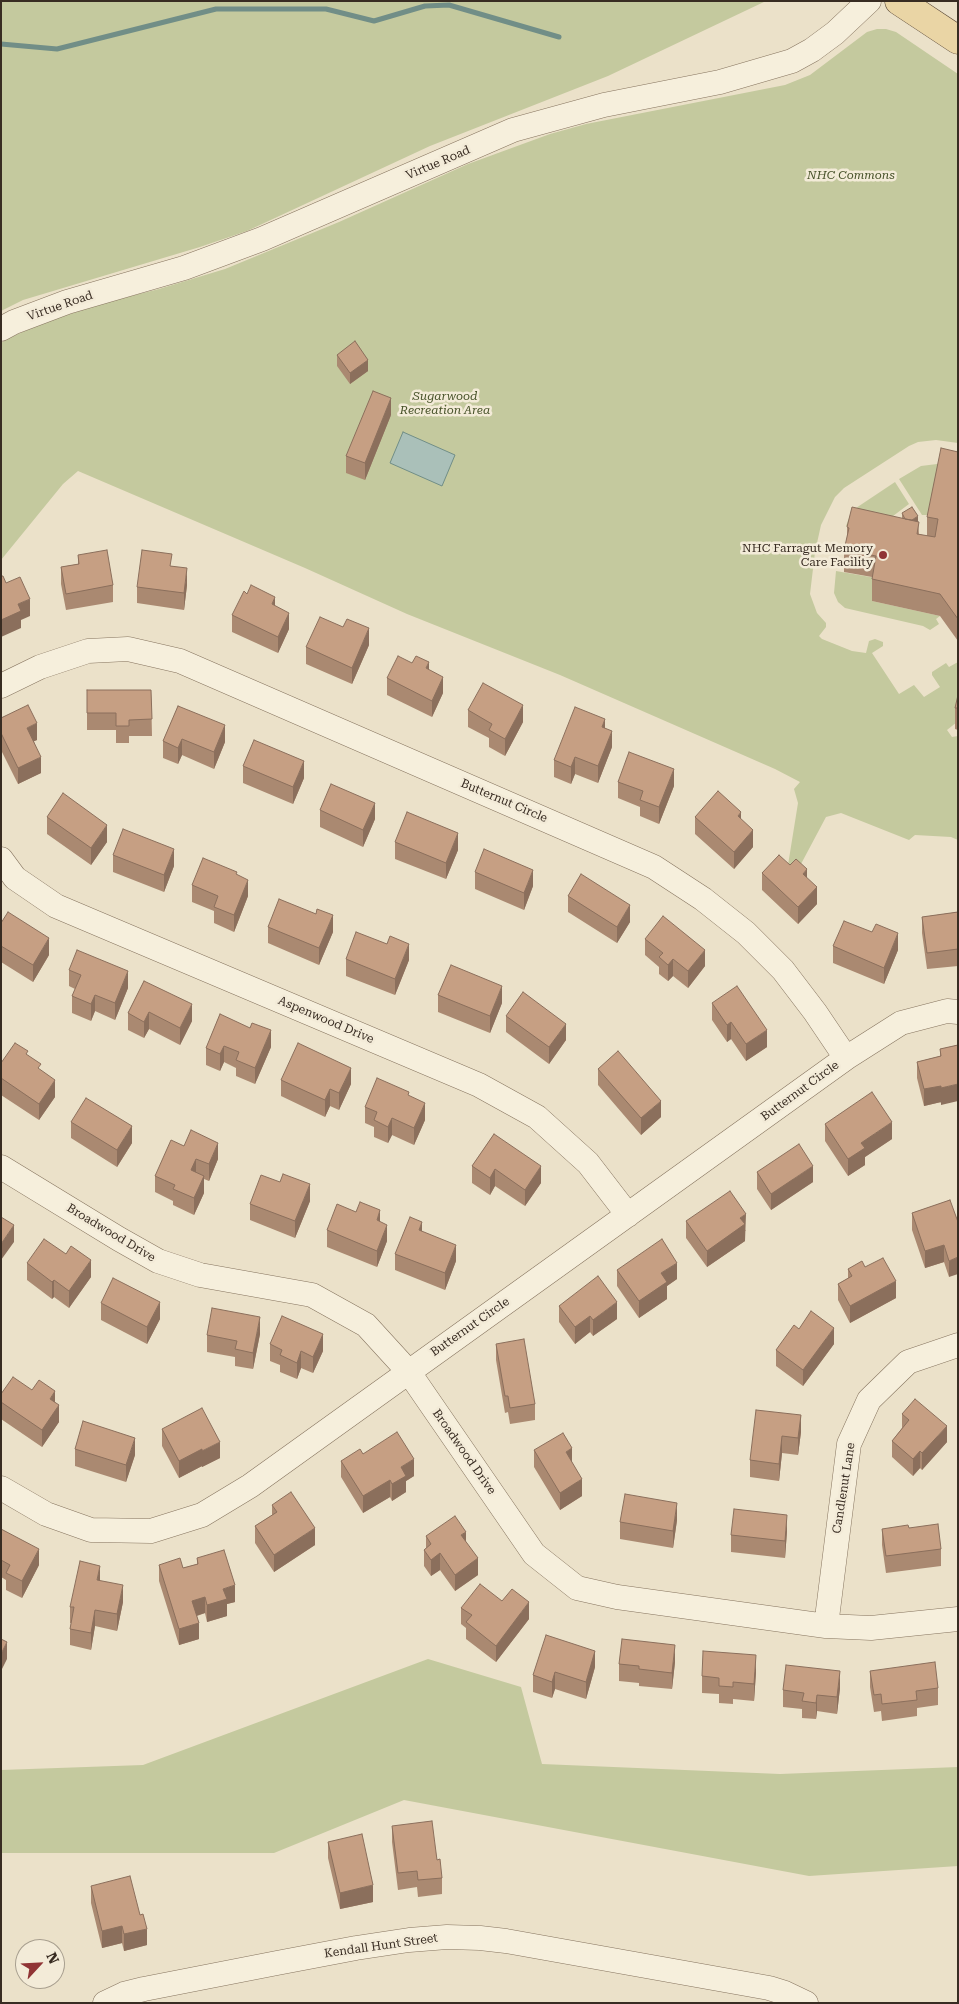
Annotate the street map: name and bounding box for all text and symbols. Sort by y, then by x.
street label: Virtue Road [404,143,472,183]
park label: NHC Commons [807,168,895,182]
street label: Virtue Road [25,288,95,324]
park label: Sugarwood Recreation Area [400,389,490,417]
place label: NHC Farragut Memory Care Facility [742,541,873,569]
marker: NHC Farragut Memory Care Facility [877,549,889,561]
street label: Butternut Circle [458,776,550,826]
street label: Aspenwood Drive [276,993,376,1047]
street label: Butternut Circle [758,1058,842,1124]
street label: Broadwood Drive [64,1201,158,1265]
street label: Butternut Circle [428,1294,512,1360]
street label: Broadwood Drive [429,1407,499,1497]
street label: Candlenut Lane [830,1442,858,1534]
street label: Kendall Hunt Street [323,1931,439,1961]
north arrow [15,1939,65,1989]
text: N [43,1950,62,1966]

